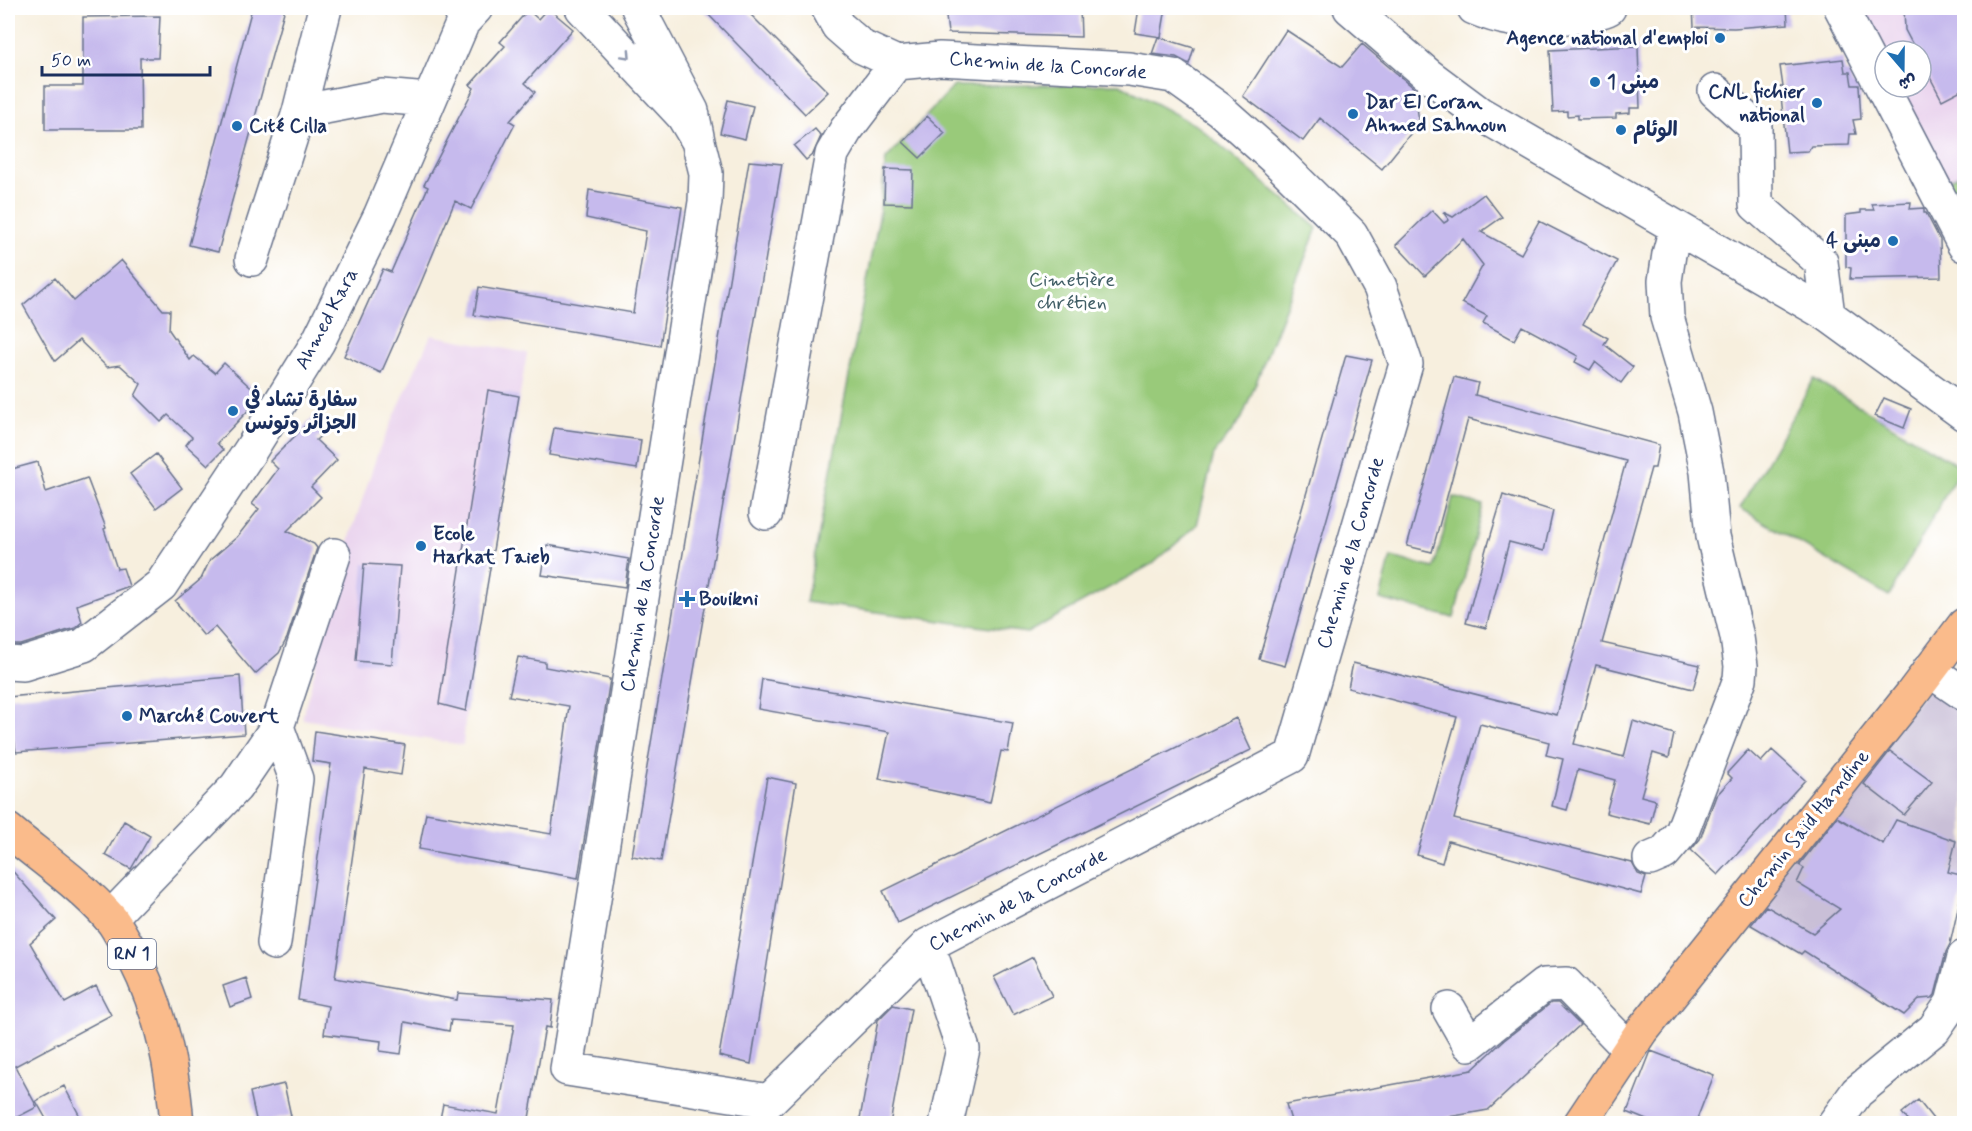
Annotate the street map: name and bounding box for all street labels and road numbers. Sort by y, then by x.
street label: Chemin de la Concorde [948,46,1148,86]
street label: Ahmed Kara [289,263,365,375]
street label: Chemin de la Concorde [1311,454,1391,652]
street label: Chemin de la Concorde [614,494,672,694]
street label: Chemin Saïd Hamdine [1732,744,1876,914]
street label: Chemin de la Concorde [924,841,1112,959]
road number: RN 1 [108,939,156,969]

